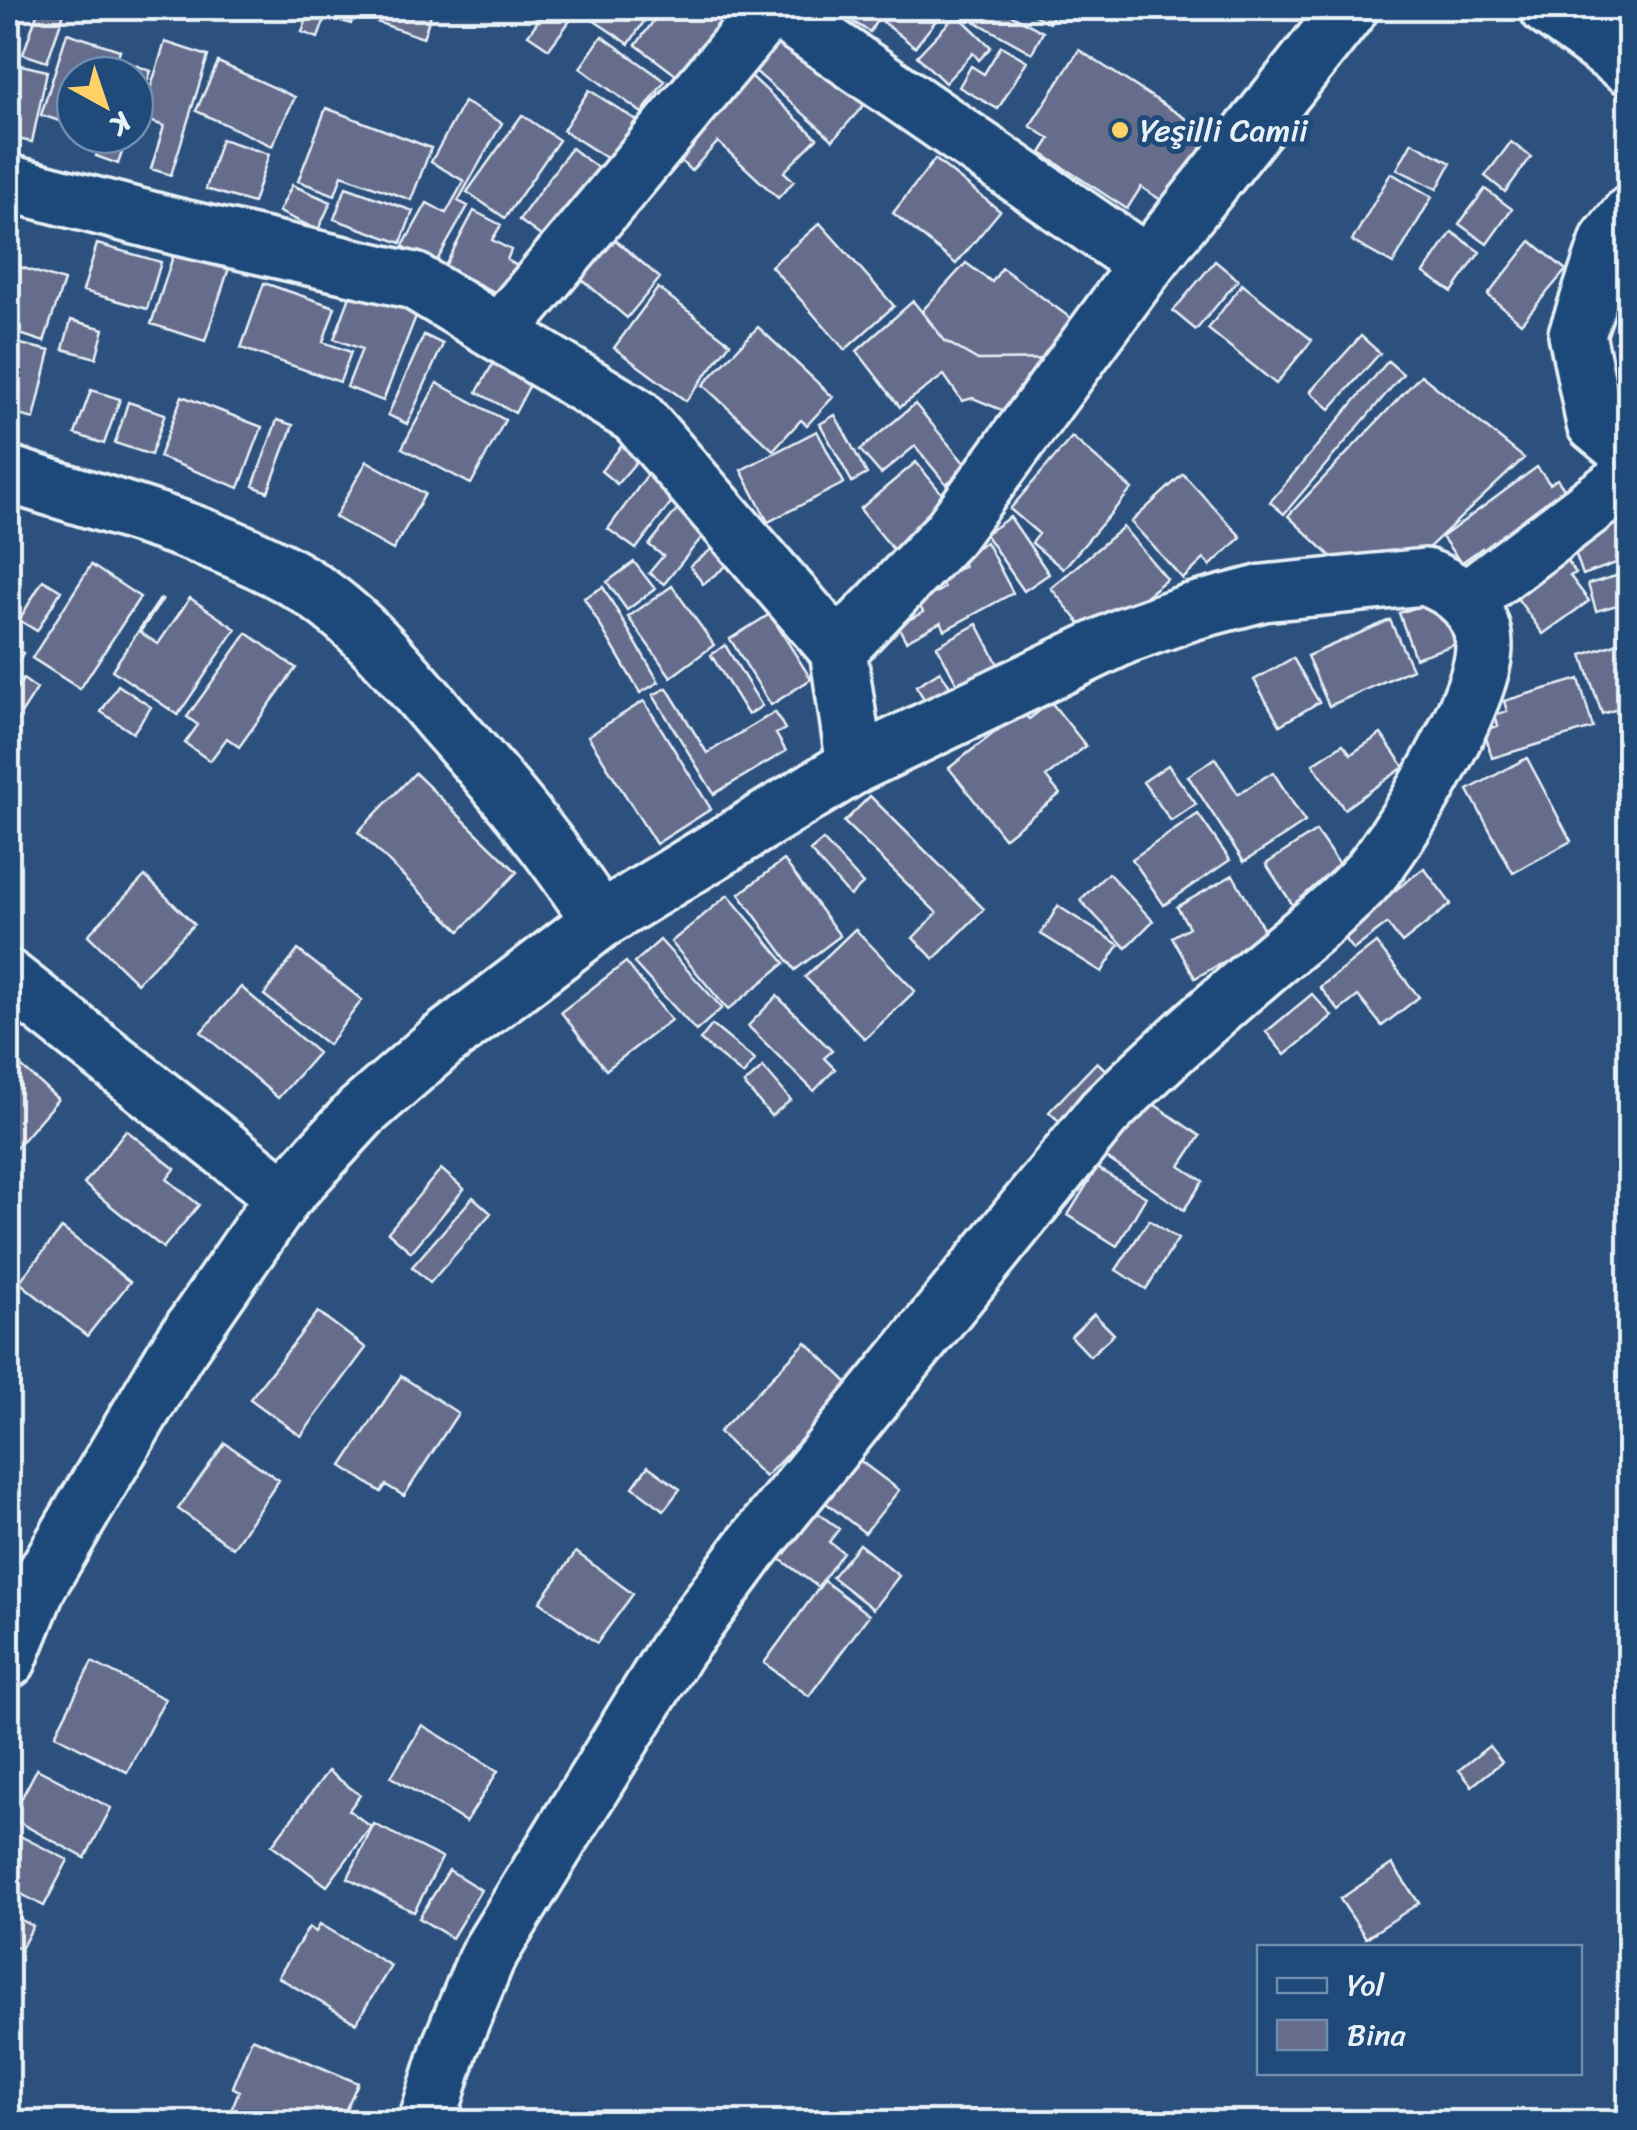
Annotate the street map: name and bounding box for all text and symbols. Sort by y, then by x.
north arrow [55,55,155,155]
text: K [97,99,144,149]
place label: Yeşilli Camii [1140,102,1309,159]
marker: Yeşilli Camii [1109,119,1131,141]
legend [1257,1945,1582,2075]
text: Yol [1347,1958,1386,2012]
text: Bina [1347,2008,1406,2062]

